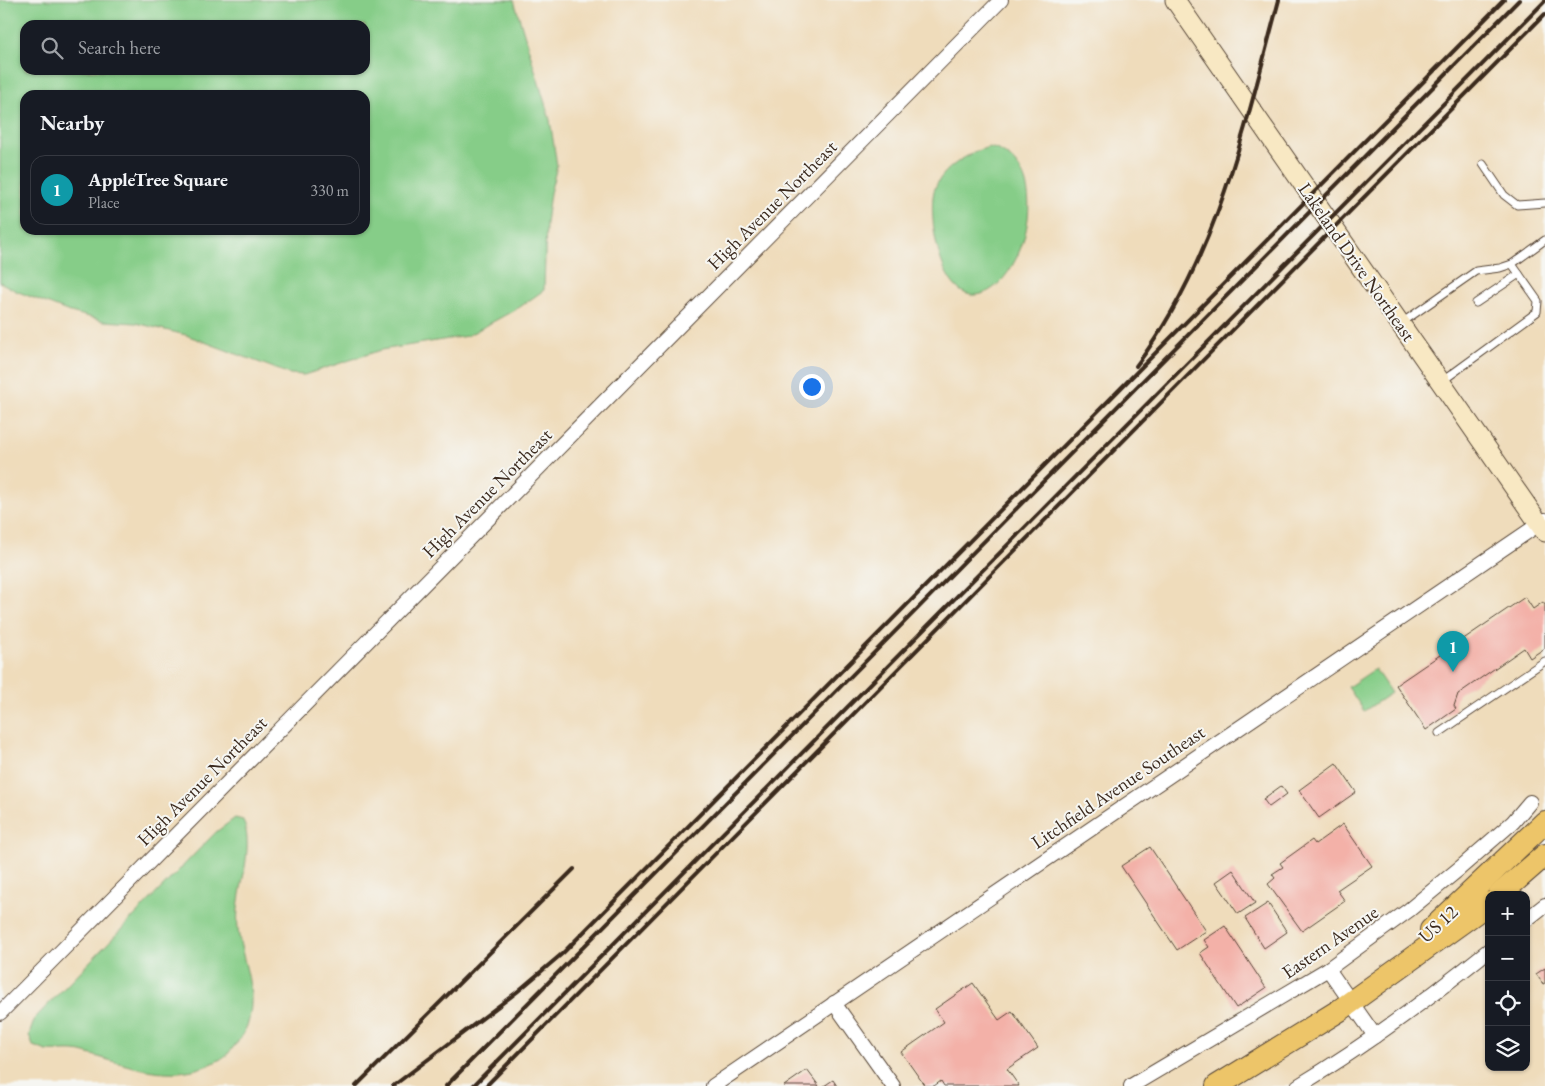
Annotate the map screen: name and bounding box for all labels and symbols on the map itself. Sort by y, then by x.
street label: High Avenue Northeast [702,135,842,275]
street label: Lakeland Drive Northeast [1293,178,1421,346]
your location [799,374,825,400]
street label: High Avenue Northeast [417,423,557,563]
pin: 1 [1437,631,1469,672]
street label: High Avenue Northeast [132,711,272,851]
street label: Litchfield Avenue Southeast [1026,720,1210,854]
street label: Eastern Avenue [1277,900,1383,984]
street label: US 12 [1413,900,1463,948]

